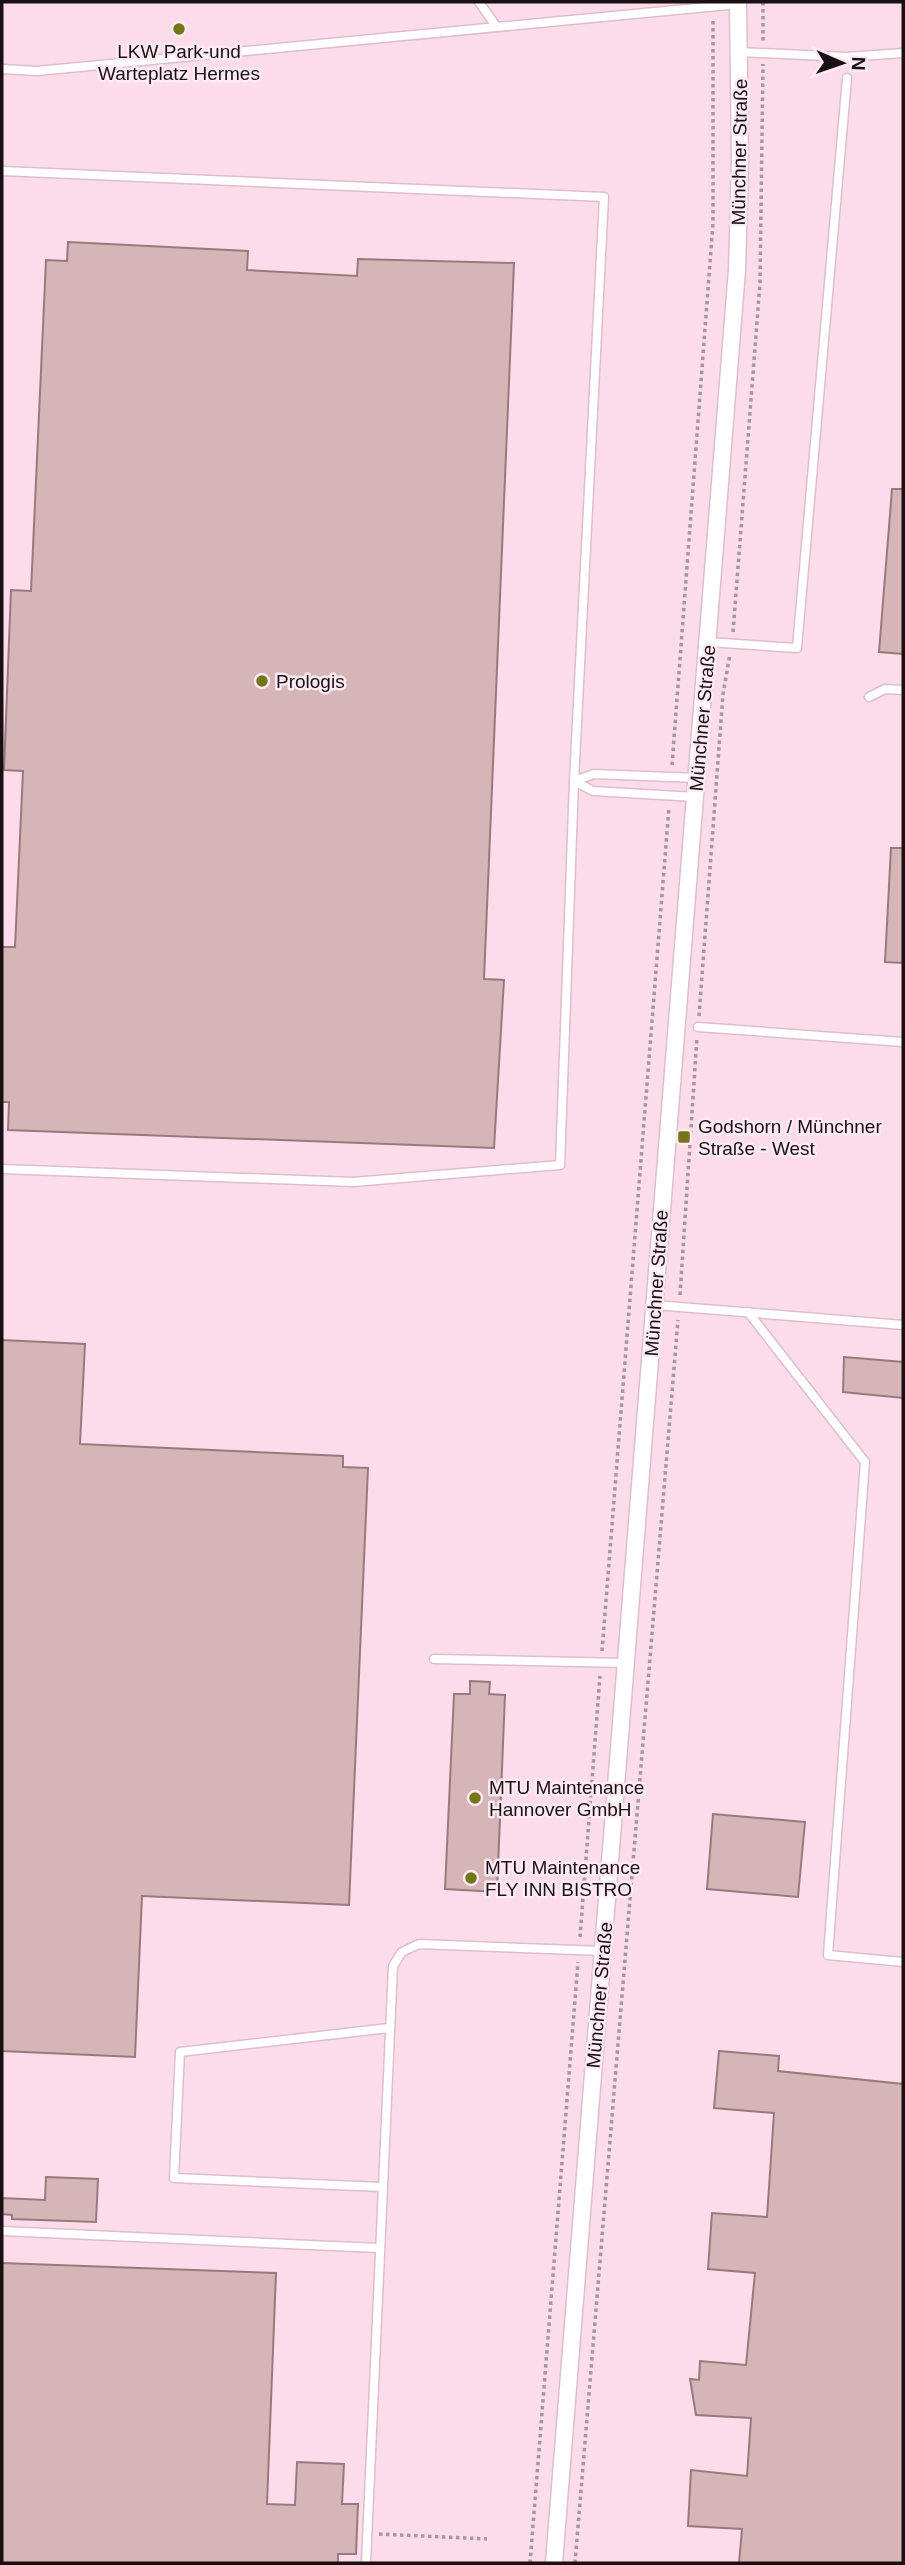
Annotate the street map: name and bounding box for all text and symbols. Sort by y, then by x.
marker: LKW Park-und Warteplatz Hermes [171,21,187,37]
north arrow [807,28,877,98]
place label: LKW Park-und Warteplatz Hermes [98,41,260,84]
text: N [848,56,869,71]
street label: Münchner Straße [728,78,751,226]
street label: Münchner Straße [686,644,719,792]
place label: Prologis [276,671,345,692]
marker: Prologis [254,673,270,689]
place label: Godshorn / Münchner Straße - West [698,1116,882,1159]
marker: Godshorn / Münchner Straße - West [676,1129,692,1145]
street label: Münchner Straße [641,1209,672,1357]
place label: MTU Maintenance Hannover GmbH [489,1777,644,1820]
marker: MTU Maintenance Hannover GmbH [467,1790,483,1806]
place label: MTU Maintenance FLY INN BISTRO [485,1857,640,1900]
marker: MTU Maintenance FLY INN BISTRO [463,1870,479,1886]
street label: Münchner Straße [583,1921,616,2069]

